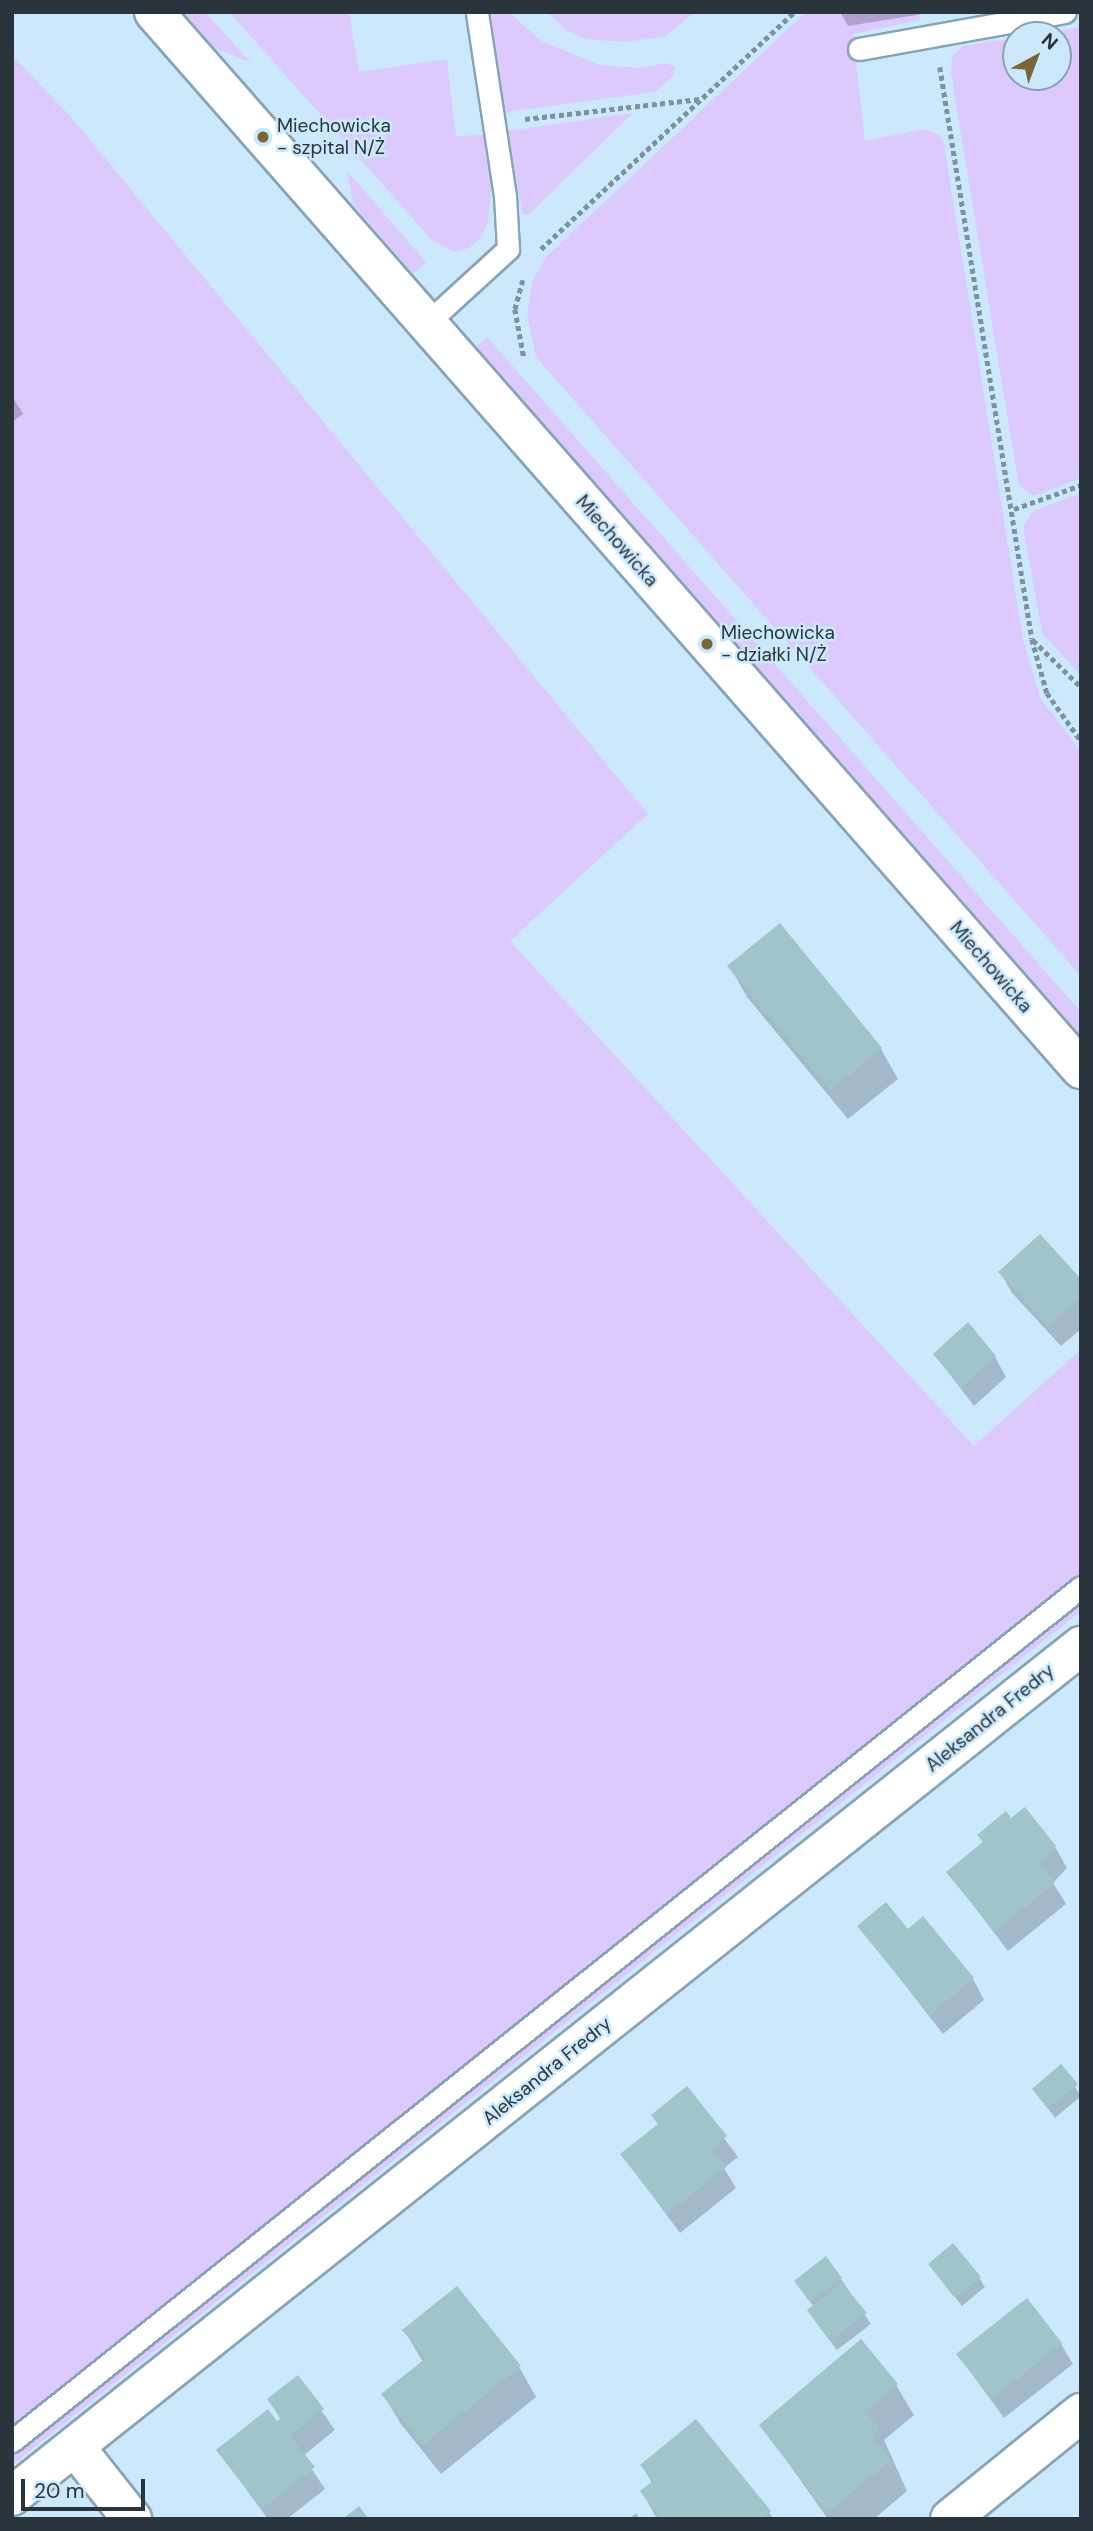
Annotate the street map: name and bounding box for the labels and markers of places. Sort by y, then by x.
place label: Miechowicka - szpital N/Ż [277,115,391,159]
marker: Miechowicka - szpital N/Ż [255,129,271,145]
place label: Miechowicka - działki N/Ż [721,622,835,666]
marker: Miechowicka - działki N/Ż [699,636,715,652]

